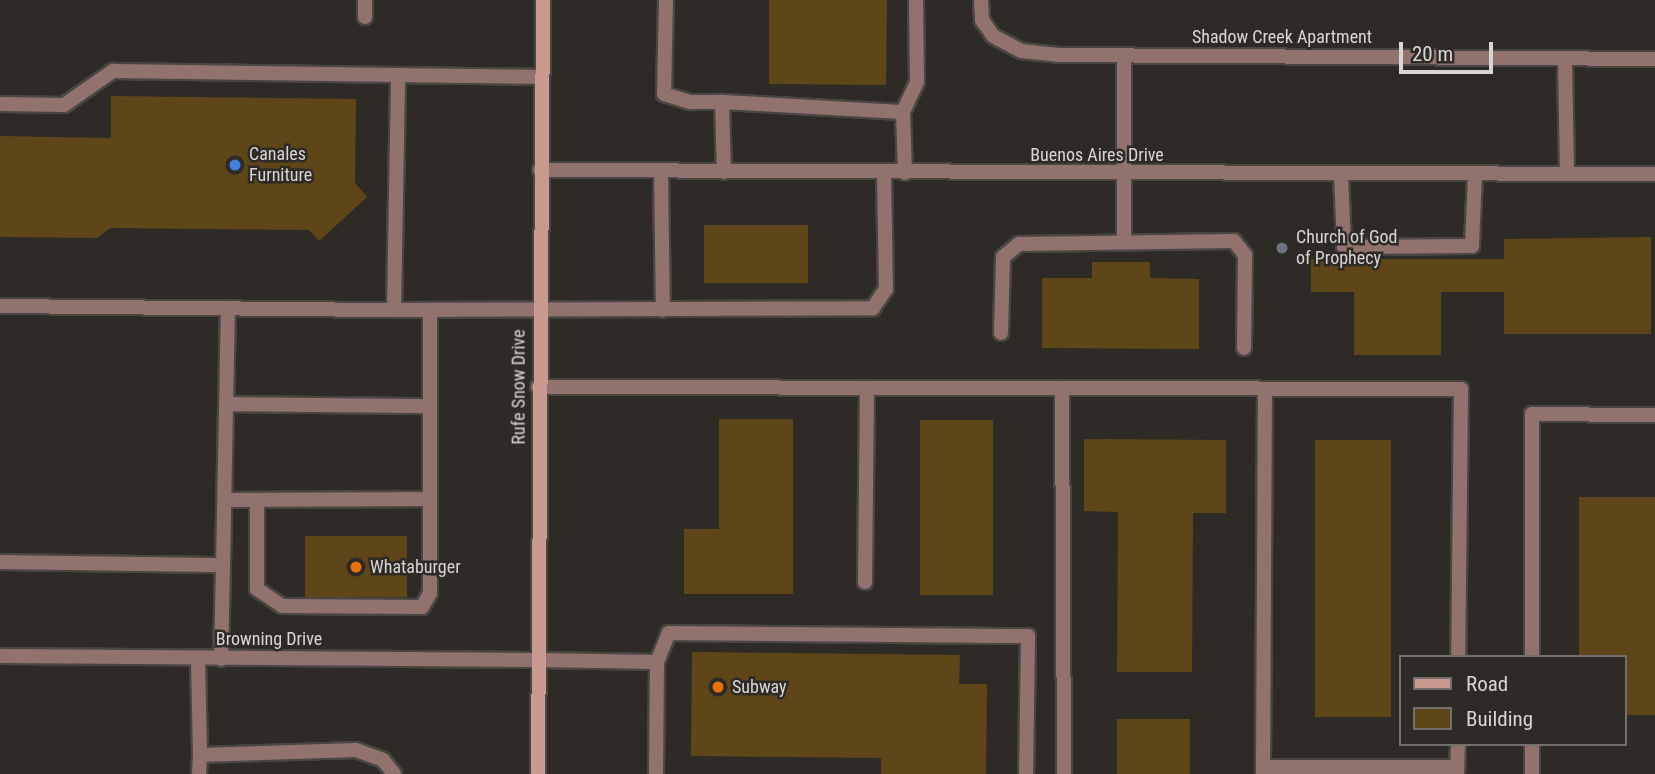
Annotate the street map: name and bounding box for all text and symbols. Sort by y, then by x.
street label: Shadow Creek Apartment [1192,26,1372,48]
scale bar [1403,28,1498,72]
text: 20 m [1412,42,1453,66]
place label: Canales Furniture [249,144,312,186]
street label: Buenos Aires Drive [1030,144,1164,166]
marker: Canales Furniture [227,157,243,173]
place label: Church of God of Prophecy [1296,227,1398,270]
marker: Church of God of Prophecy [1274,240,1290,256]
street label: Rufe Snow Drive [508,329,530,445]
place label: Whataburger [370,556,461,578]
marker: Whataburger [348,559,364,575]
street label: Browning Drive [216,628,322,650]
legend [1400,655,1627,746]
text: Road [1466,672,1508,696]
place label: Subway [732,676,787,698]
marker: Subway [710,679,726,695]
text: Building [1466,707,1533,731]

